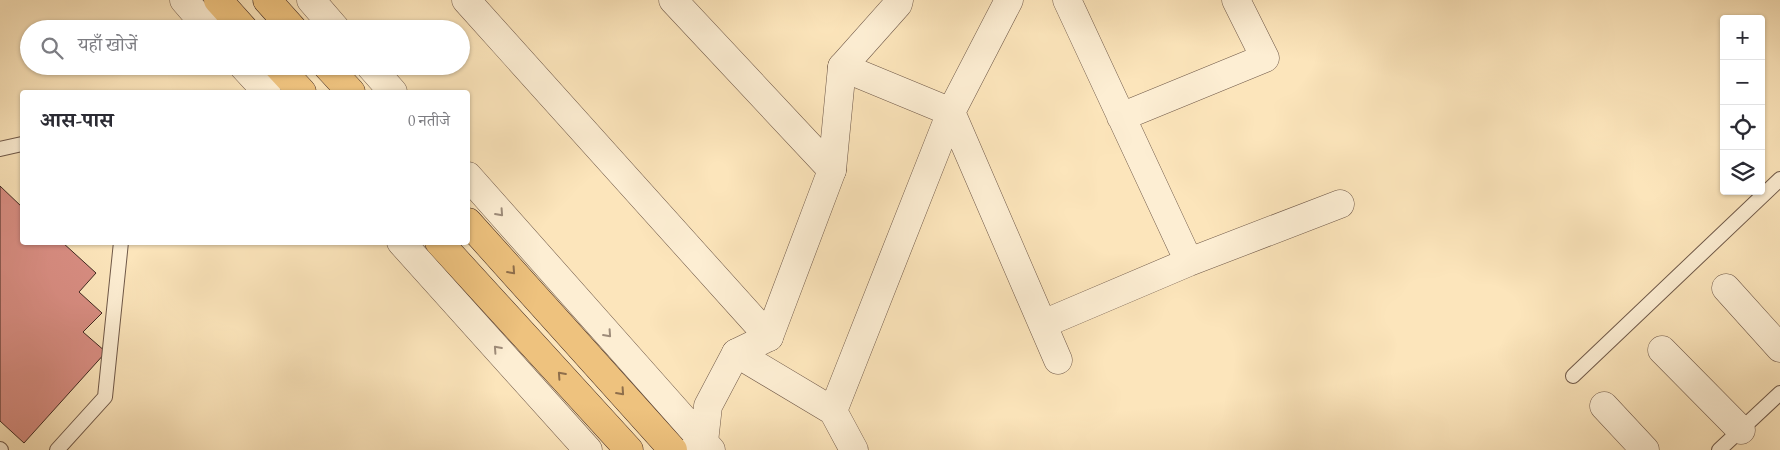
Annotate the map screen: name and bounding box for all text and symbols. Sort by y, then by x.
map controls [1720,15,1765,195]
button: + [1720,15,1765,60]
search box [20,20,470,75]
text: यहाँ खोजें [78,32,137,57]
icon: search [38,34,66,62]
button: − [1720,60,1765,105]
button: locate [1720,105,1765,150]
text: आस-पास [40,106,113,133]
text: 0 नतीजे [408,110,450,131]
button: layers [1720,150,1765,195]
one-way arrow [494,207,503,216]
one-way arrow [506,266,515,275]
one-way arrow [602,329,611,338]
one-way arrow [493,345,502,354]
one-way arrow [558,372,567,381]
one-way arrow [615,386,624,395]

